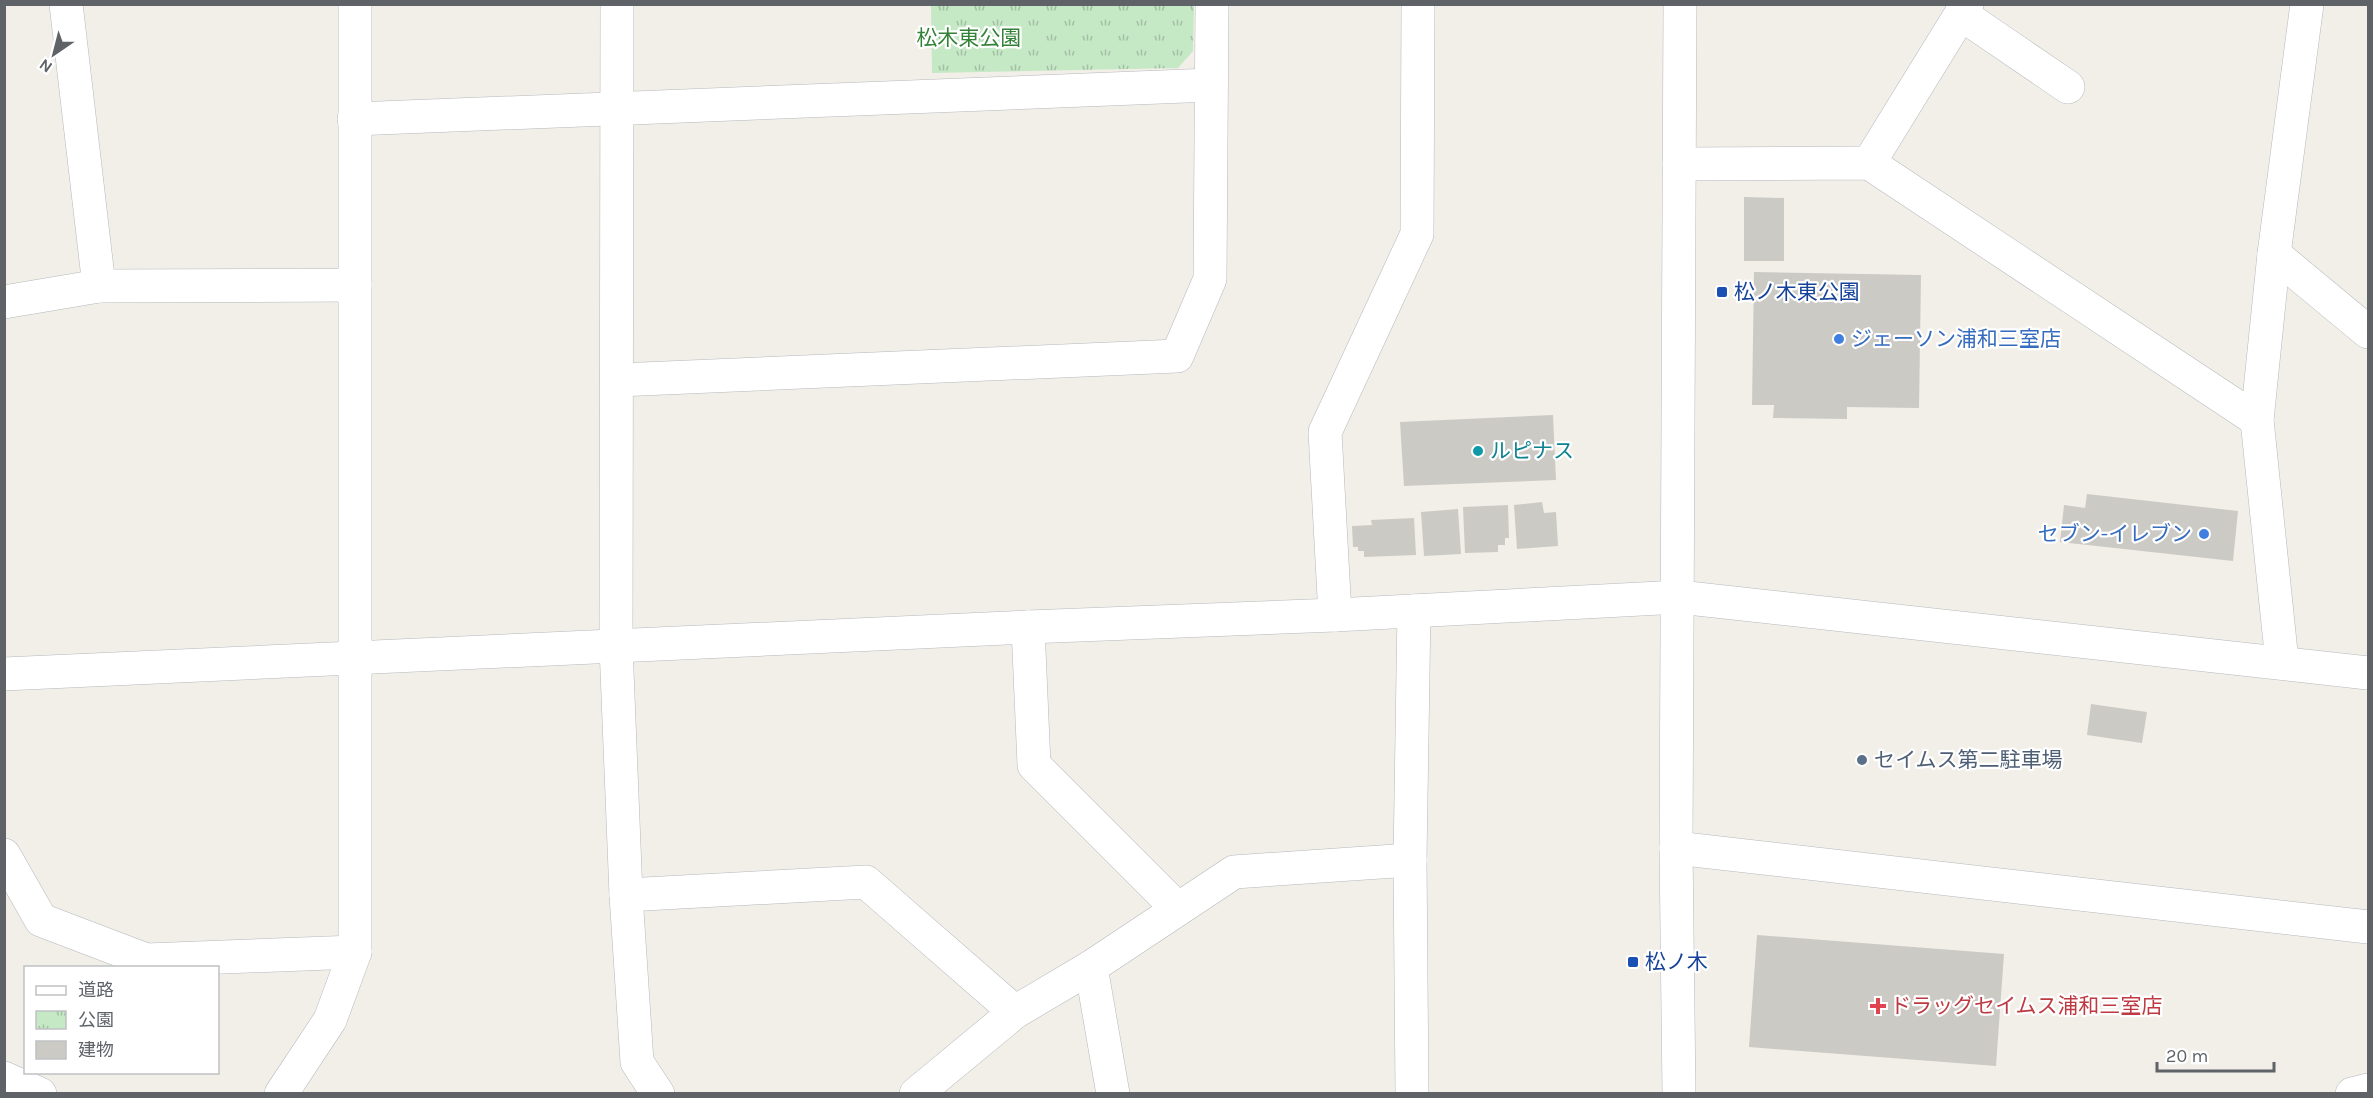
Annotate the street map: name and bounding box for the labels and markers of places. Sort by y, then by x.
place label: 松ノ木東公園 [1734,280,1860,304]
marker: 松ノ木東公園 [1715,285,1729,299]
place label: ジェーソン浦和三室店 [1851,327,2061,351]
marker: ジェーソン浦和三室店 [1832,332,1846,346]
place label: ルピナス [1490,439,1574,463]
marker: ルピナス [1471,444,1485,458]
place label: セブン-イレブン [2038,522,2192,546]
marker: セブン-イレブン [2197,527,2211,541]
place label: セイムス第二駐車場 [1874,748,2063,772]
marker: セイムス第二駐車場 [1855,753,1869,767]
place label: 松ノ木 [1645,950,1708,974]
marker: 松ノ木 [1626,955,1640,969]
place label: ドラッグセイムス浦和三室店 [1890,994,2163,1018]
marker: ドラッグセイムス浦和三室店 [1871,999,1885,1013]

